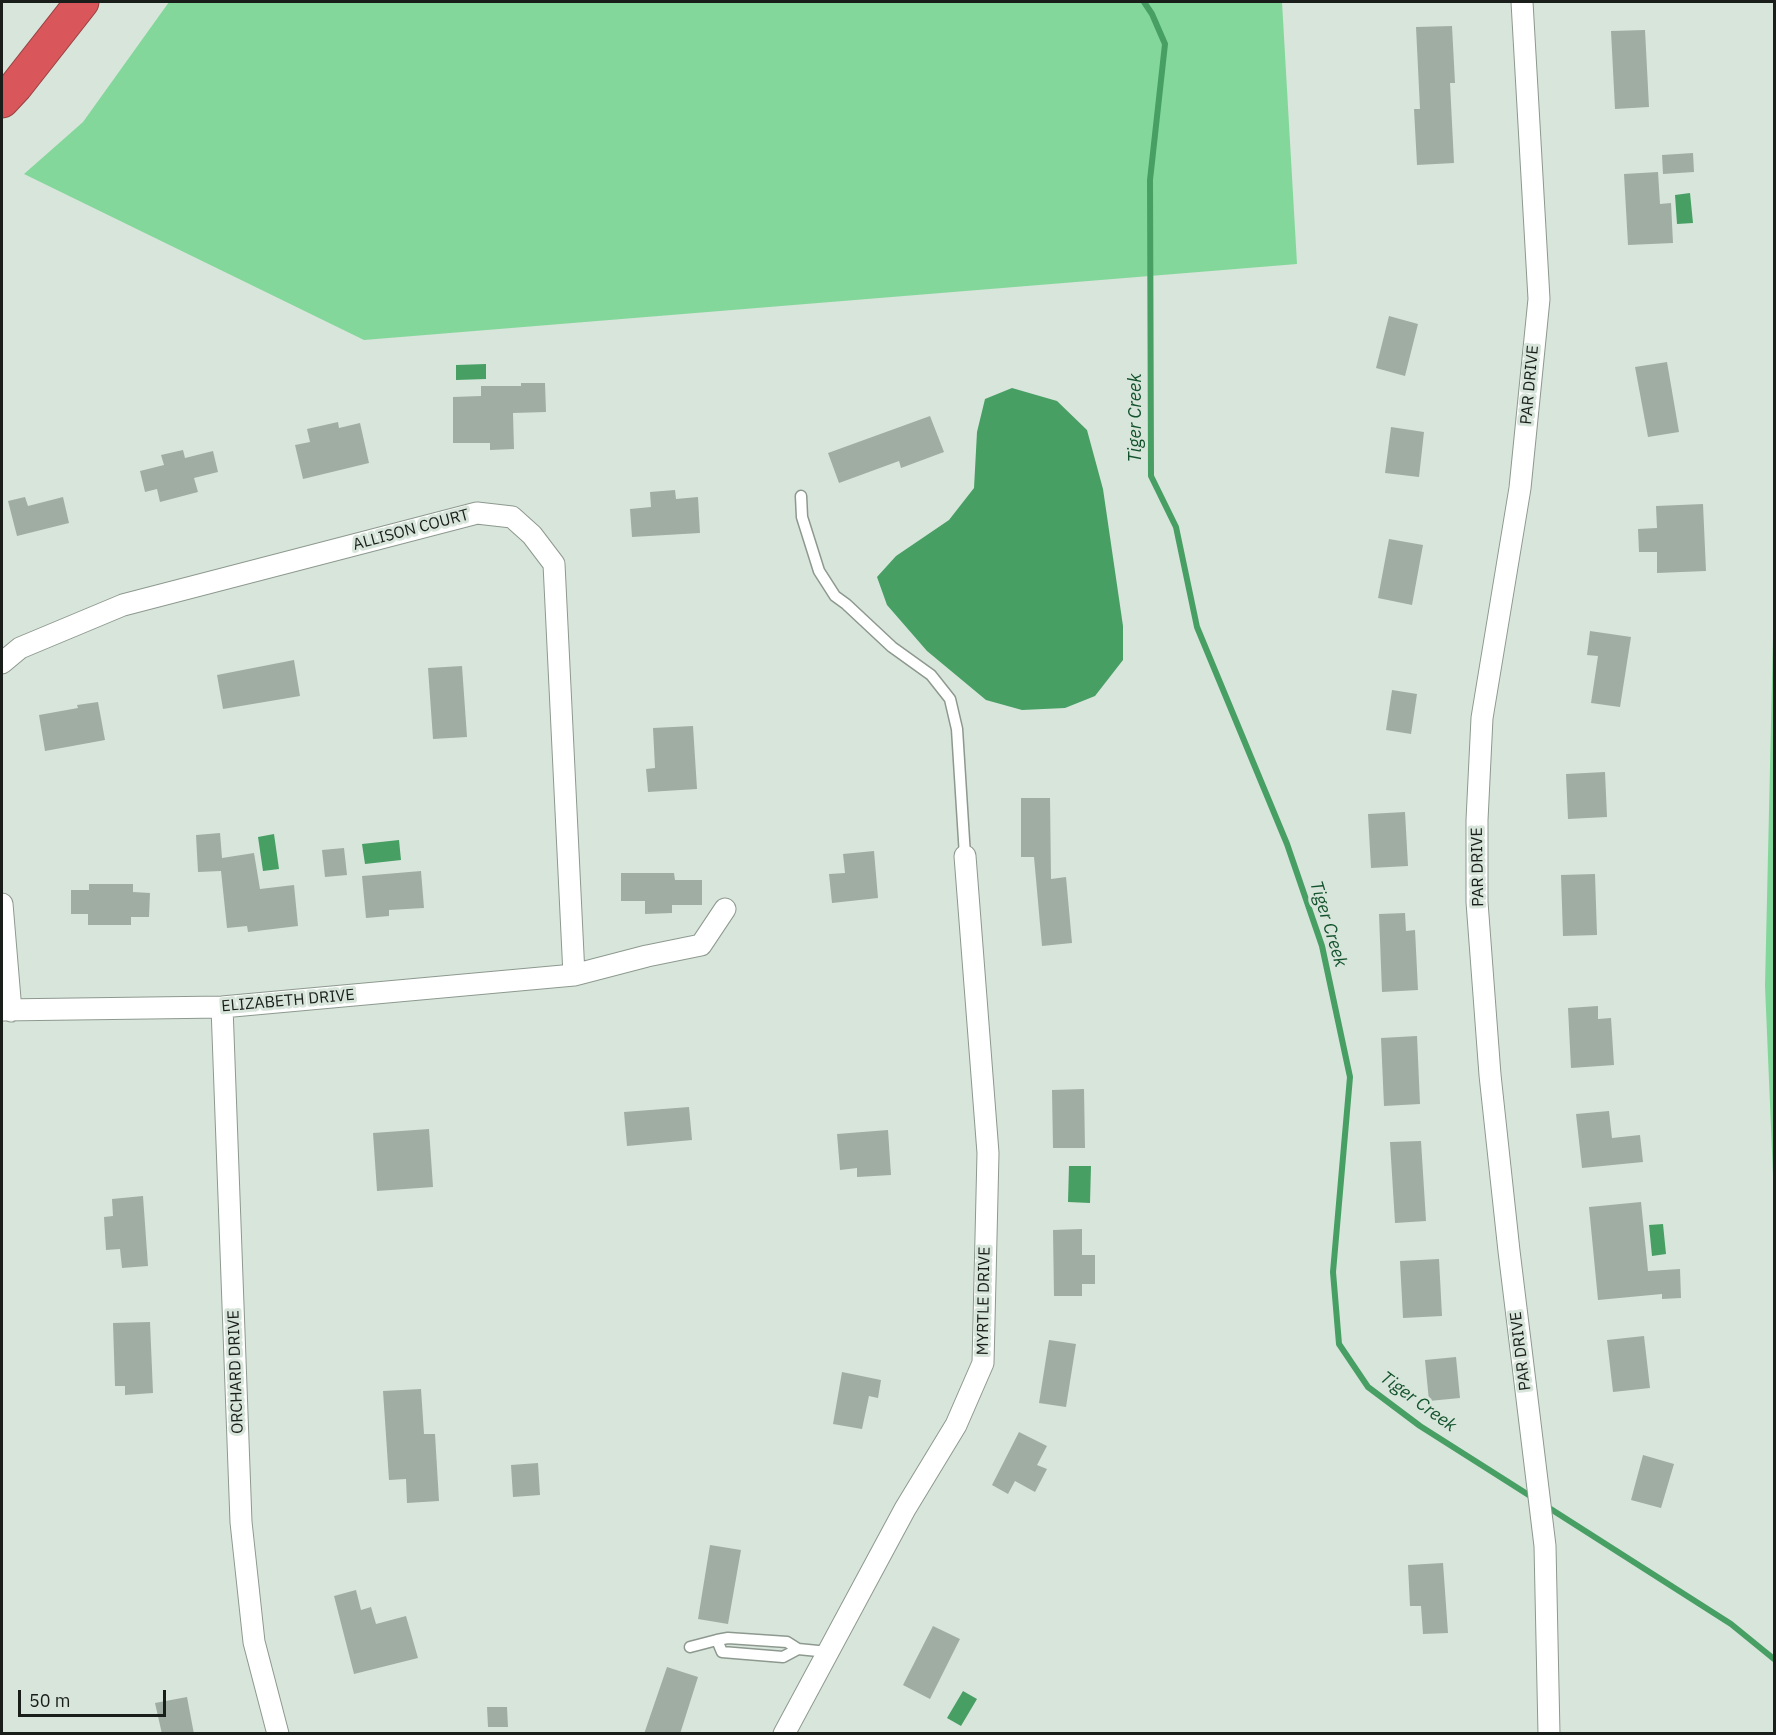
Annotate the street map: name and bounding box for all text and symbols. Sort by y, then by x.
street label: PAR DRIVE [1517,344,1543,426]
water label: Tiger Creek [1125,374,1147,462]
street label: ALLISON COURT [351,505,471,555]
street label: PAR DRIVE [1468,827,1488,907]
water label: Tiger Creek [1305,878,1351,970]
street label: ELIZABETH DRIVE [221,986,355,1016]
street label: MYRTLE DRIVE [973,1246,995,1356]
street label: ORCHARD DRIVE [224,1310,248,1434]
street label: PAR DRIVE [1507,1310,1535,1392]
water label: Tiger Creek [1376,1367,1460,1437]
scale bar [21,1678,170,1716]
text: 50 m [29,1689,71,1712]

